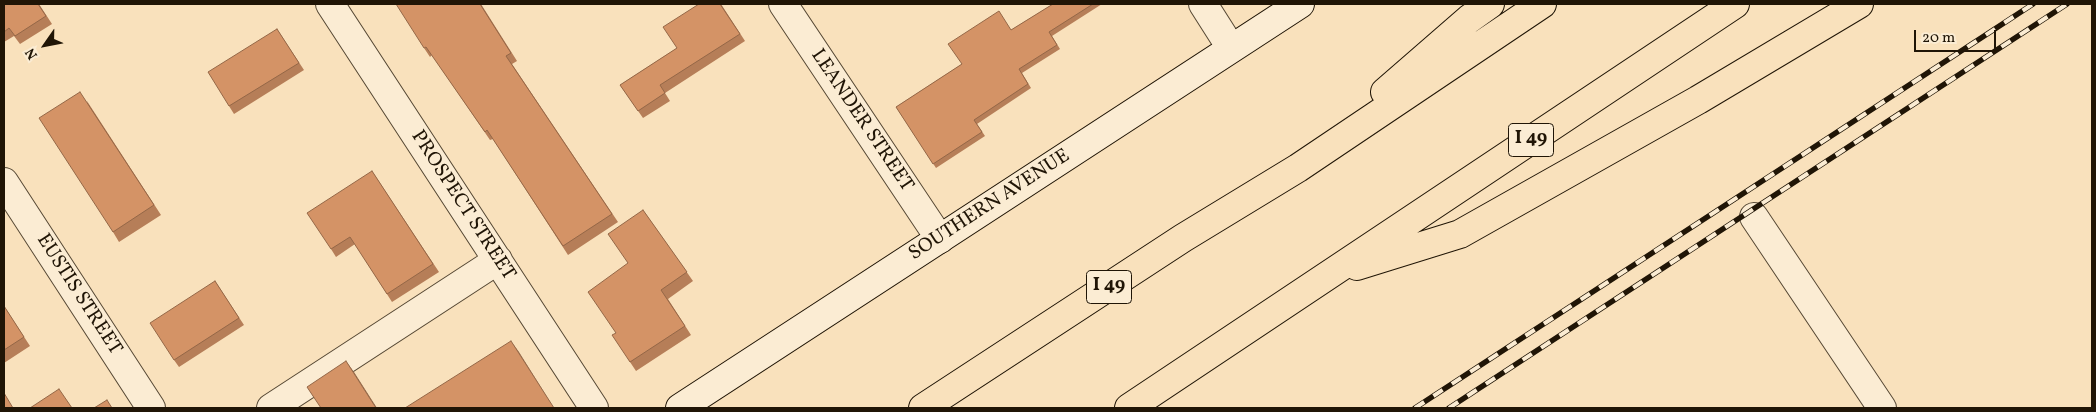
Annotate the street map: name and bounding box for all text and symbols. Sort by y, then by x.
north arrow [20,20,70,70]
scale bar [1916,20,1998,52]
text: 20 m [1922,28,1955,49]
text: N [21,44,43,63]
street label: LEANDER STREET [804,45,918,197]
road number: I 49 [1508,124,1554,156]
street label: PROSPECT STREET [405,127,519,285]
street label: SOUTHERN AVENUE [905,145,1075,267]
street label: EUSTIS STREET [30,230,126,360]
road number: I 49 [1086,270,1132,304]

